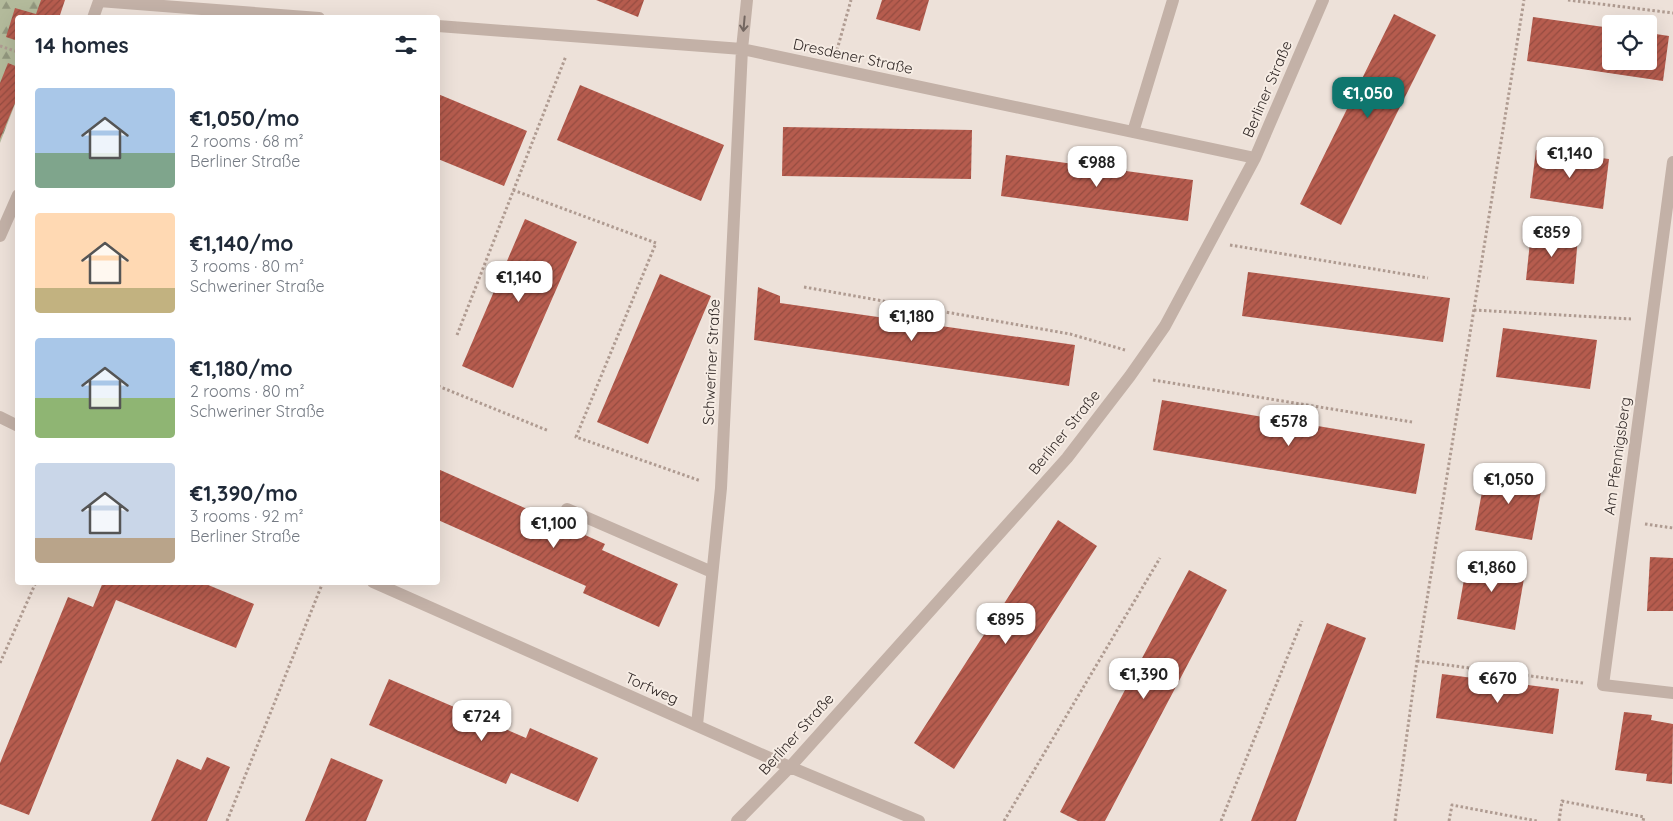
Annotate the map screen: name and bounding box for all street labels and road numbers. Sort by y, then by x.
street label: Dresdener Straße [791,34,915,78]
street label: Berliner Straße [1238,38,1296,140]
street label: Schweriner Straße [698,298,724,426]
street label: Berliner Straße [1024,386,1104,478]
street label: Am Pfennigsberg [1599,396,1635,516]
street label: Torfweg [622,668,682,708]
street label: Berliner Straße [754,689,838,779]

